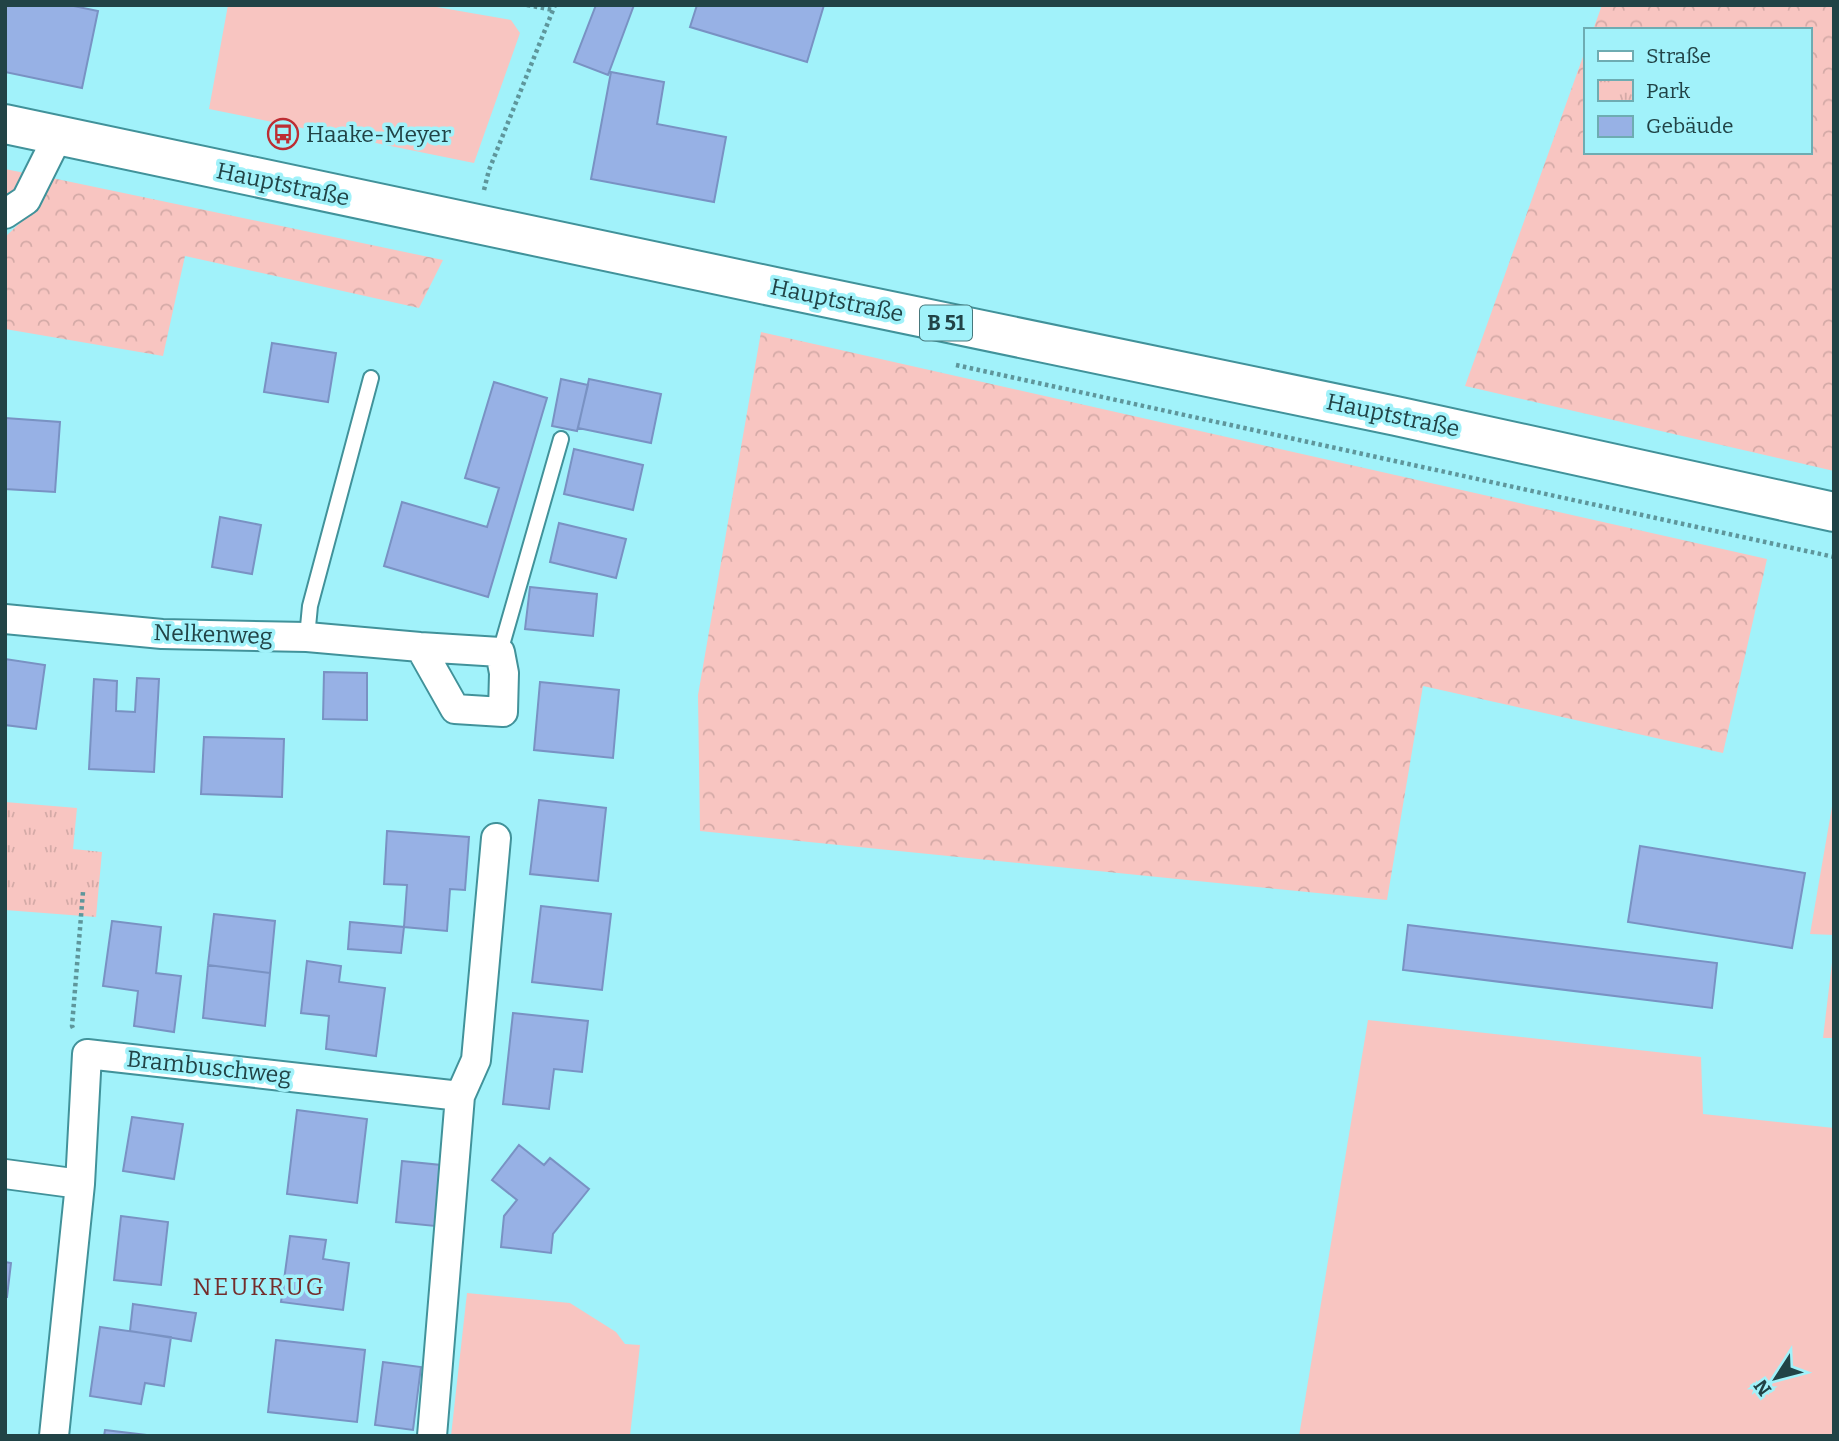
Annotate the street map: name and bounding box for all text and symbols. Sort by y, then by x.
legend [1584,28,1811,154]
text: Straße [1646,43,1711,69]
text: Park [1646,78,1690,104]
text: Gebäude [1646,113,1734,139]
bus stop icon: Haake-Meyer [266,117,300,151]
place label: Haake-Meyer [306,120,451,148]
street label: Hauptstraße [214,156,352,212]
street label: Hauptstraße [768,272,906,328]
road number: B 51 [920,306,972,340]
street label: Hauptstraße [1324,387,1462,443]
street label: Nelkenweg [153,618,273,650]
street label: Brambuschweg [125,1044,293,1090]
district label: NEUKRUG [193,1273,325,1301]
north arrow [1741,1343,1811,1413]
text: N [1749,1375,1776,1400]

